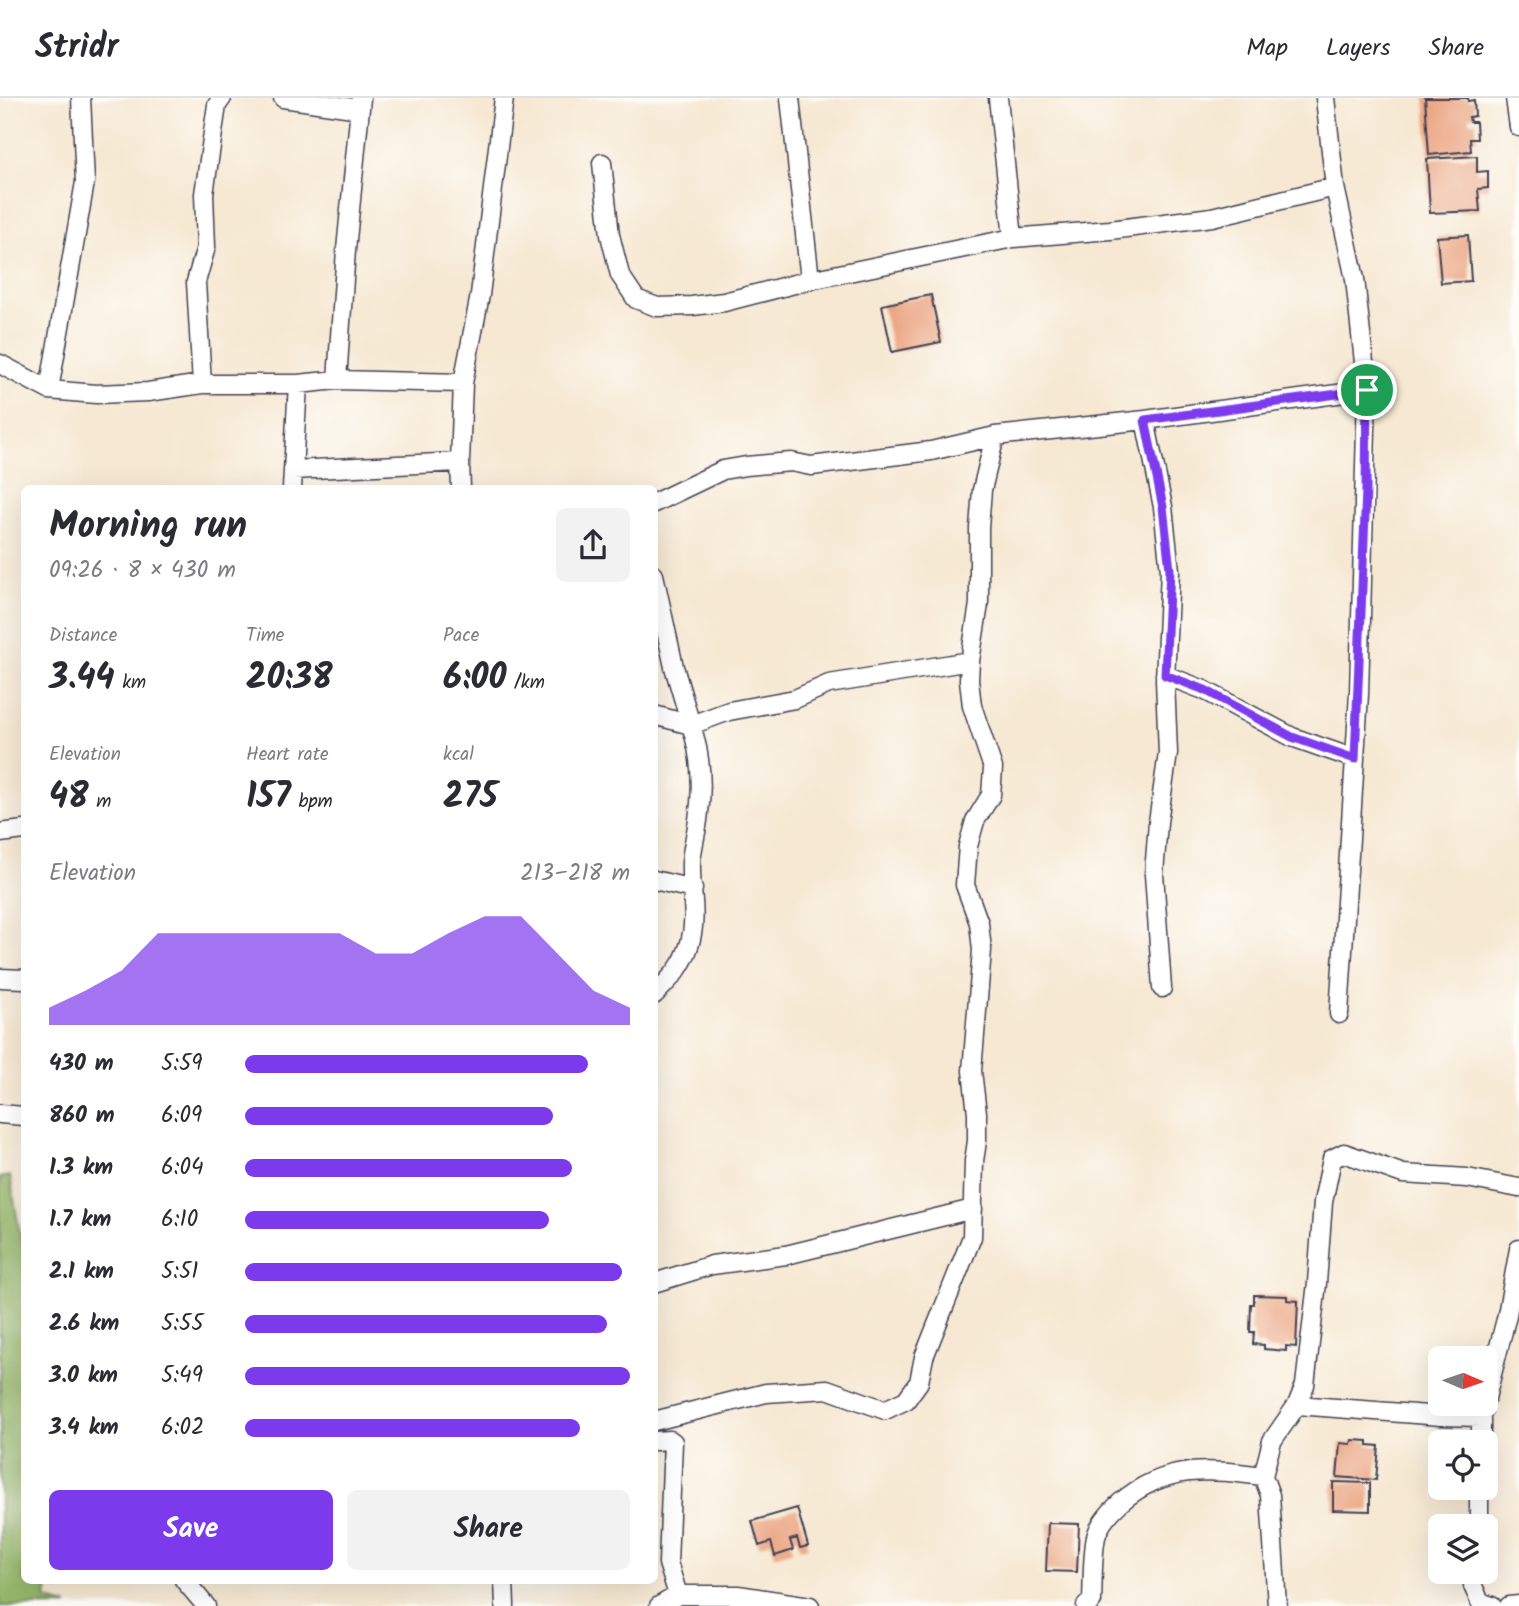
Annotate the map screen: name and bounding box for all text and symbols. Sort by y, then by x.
text: Stridr [35,22,118,75]
text: Map [1246,29,1288,68]
text: Layers [1326,29,1390,68]
text: Share [1428,29,1484,68]
pin [1337,360,1397,420]
icon: arrive [1348,371,1386,409]
text: Morning run [49,497,247,557]
button: share [556,508,630,582]
text: 09:26 · 8 × 430 m [49,553,236,589]
text: Distance [49,621,117,651]
text: Time [246,621,284,651]
text: Pace [443,621,479,651]
text: 3.44 [49,651,115,707]
text: 20:38 [246,651,333,707]
text: 6:00 [443,651,507,707]
text: km [115,668,146,698]
text: /km [507,668,545,698]
text: Elevation [49,740,121,770]
text: Heart rate [246,740,329,770]
text: kcal [443,740,474,770]
text: 48 [49,770,89,826]
text: 157 [246,770,291,826]
text: 275 [443,770,498,826]
text: m [89,787,111,817]
text: bpm [291,787,333,817]
text: Elevation [49,856,136,892]
text: 213–218 m [520,856,630,892]
text: 430 m [49,1046,114,1082]
text: 5:59 [161,1046,203,1082]
text: 860 m [49,1098,115,1134]
text: 6:09 [161,1098,202,1134]
text: 1.3 km [49,1150,113,1186]
text: 6:04 [161,1150,204,1186]
text: 1.7 km [49,1202,111,1238]
text: 6:10 [161,1202,198,1238]
text: 2.1 km [49,1254,114,1290]
text: 5:51 [161,1254,199,1290]
text: 2.6 km [49,1306,119,1342]
text: 5:55 [161,1306,204,1342]
north arrow [1428,1346,1498,1416]
map controls [1428,1346,1498,1584]
text: 3.0 km [49,1358,118,1394]
text: 5:49 [161,1358,203,1394]
text: 3.4 km [49,1410,119,1446]
text: 6:02 [161,1410,204,1446]
button: locate [1428,1430,1498,1500]
button: Save [49,1490,333,1570]
button: Share [347,1490,630,1570]
button: layers [1428,1514,1498,1584]

